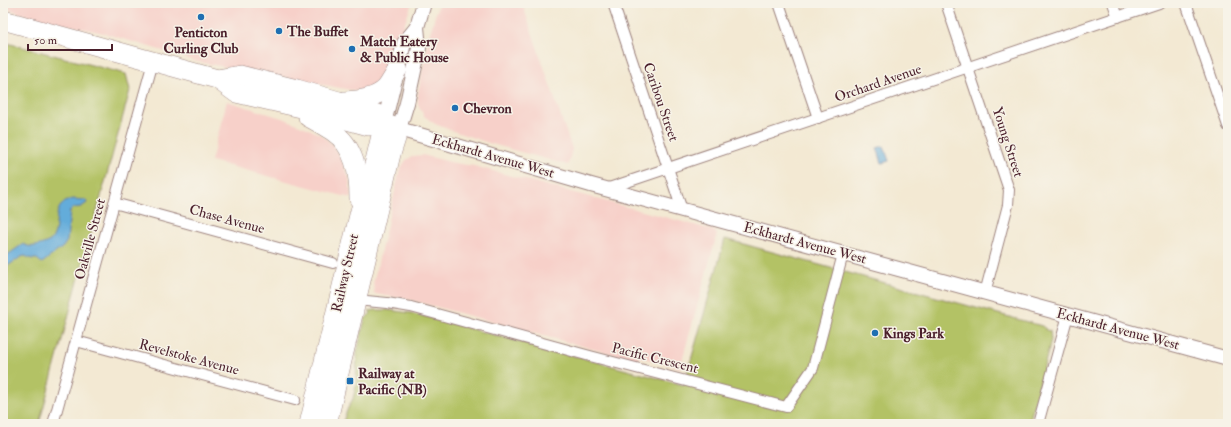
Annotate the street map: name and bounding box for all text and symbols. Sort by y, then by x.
marker: Penticton Curling Club [196,12,206,22]
place label: The Buffet [286,23,349,40]
place label: Penticton Curling Club [164,24,239,58]
scale bar [28,26,112,52]
marker: The Buffet [274,26,284,36]
text: 50 m [34,33,58,48]
place label: Match Eatery & Public House [359,33,449,66]
marker: Match Eatery & Public House [347,44,357,54]
street label: Caribou Street [640,60,683,144]
street label: Orchard Avenue [832,60,924,106]
place label: Chevron [463,100,512,117]
marker: Chevron [450,103,460,113]
street label: Young Street [989,105,1028,180]
street label: Eckhardt Avenue West [430,130,557,182]
street label: Oakville Street [71,196,109,281]
street label: Chase Avenue [187,201,267,237]
street label: Eckhardt Avenue West [742,218,869,268]
street label: Railway Street [328,232,363,314]
street label: Eckhardt Avenue West [1055,304,1182,354]
place label: Kings Park [883,325,944,343]
marker: Kings Park [870,328,880,338]
street label: Revelstoke Avenue [137,335,241,379]
street label: Pacific Crescent [610,339,700,377]
place label: Railway at Pacific (NB) [358,365,427,398]
marker: Railway at Pacific (NB) [345,376,355,386]

